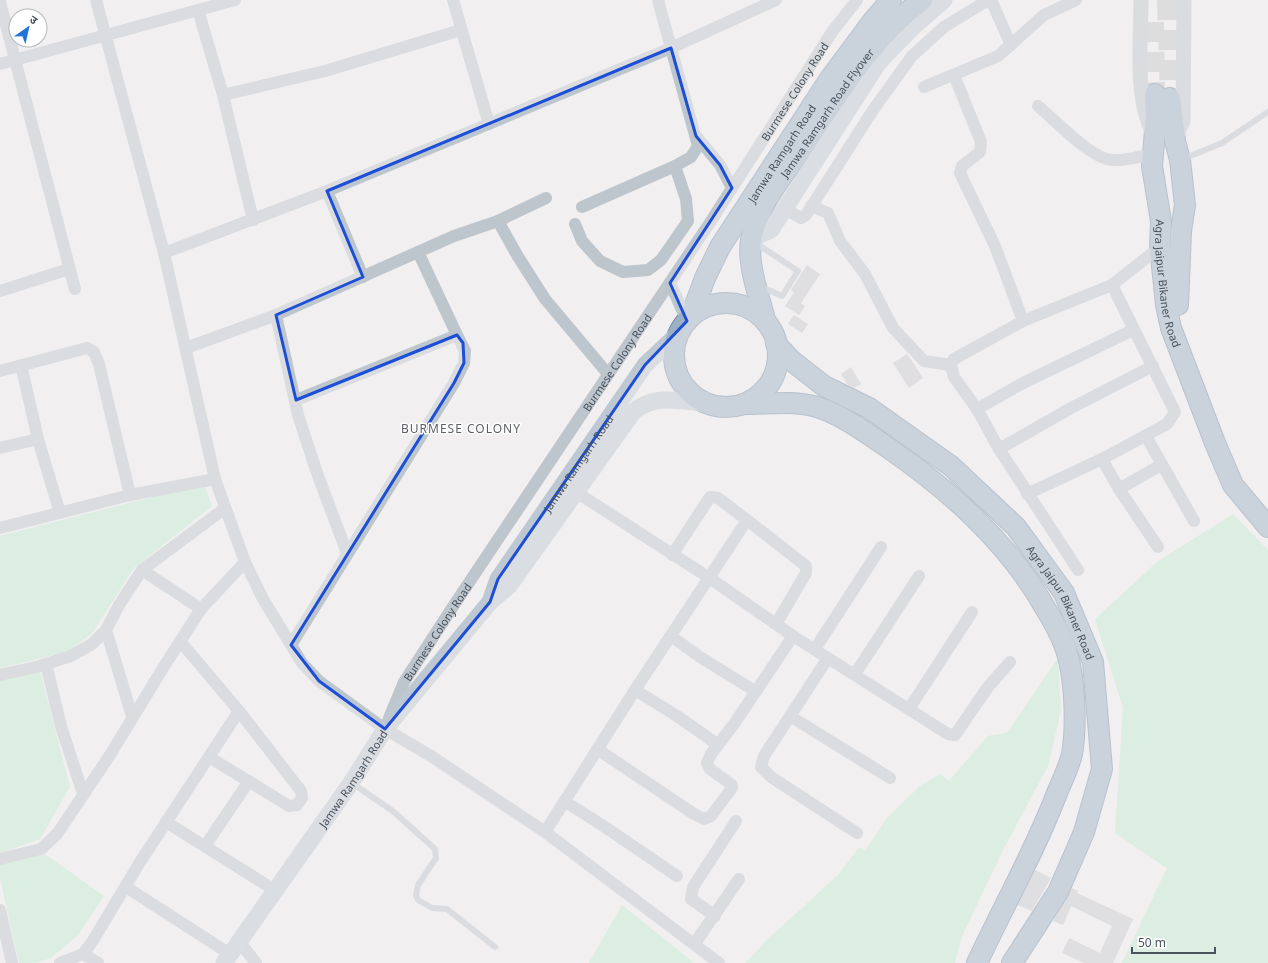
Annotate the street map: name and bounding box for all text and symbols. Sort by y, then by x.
north arrow [8,8,48,48]
text: उ [27,11,41,28]
street label: Burmese Colony Road [757,39,831,143]
street label: Jamwa Ramgarh Road Flyover [778,46,878,180]
street label: Jamwa Ramgarh Road [744,102,818,204]
street label: Agra Jaipur Bikaner Road [1152,219,1185,349]
street label: Burmese Colony Road [579,311,655,414]
street label: Jamwa Ramgarh Road [539,412,616,515]
district label: BURMESE COLONY [401,420,521,437]
street label: Agra Jaipur Bikaner Road [1024,542,1099,662]
street label: Burmese Colony Road [399,580,474,684]
street label: Jamwa Ramgarh Road [314,727,390,831]
scale bar [1132,929,1215,955]
text: 50 m [1138,934,1166,951]

